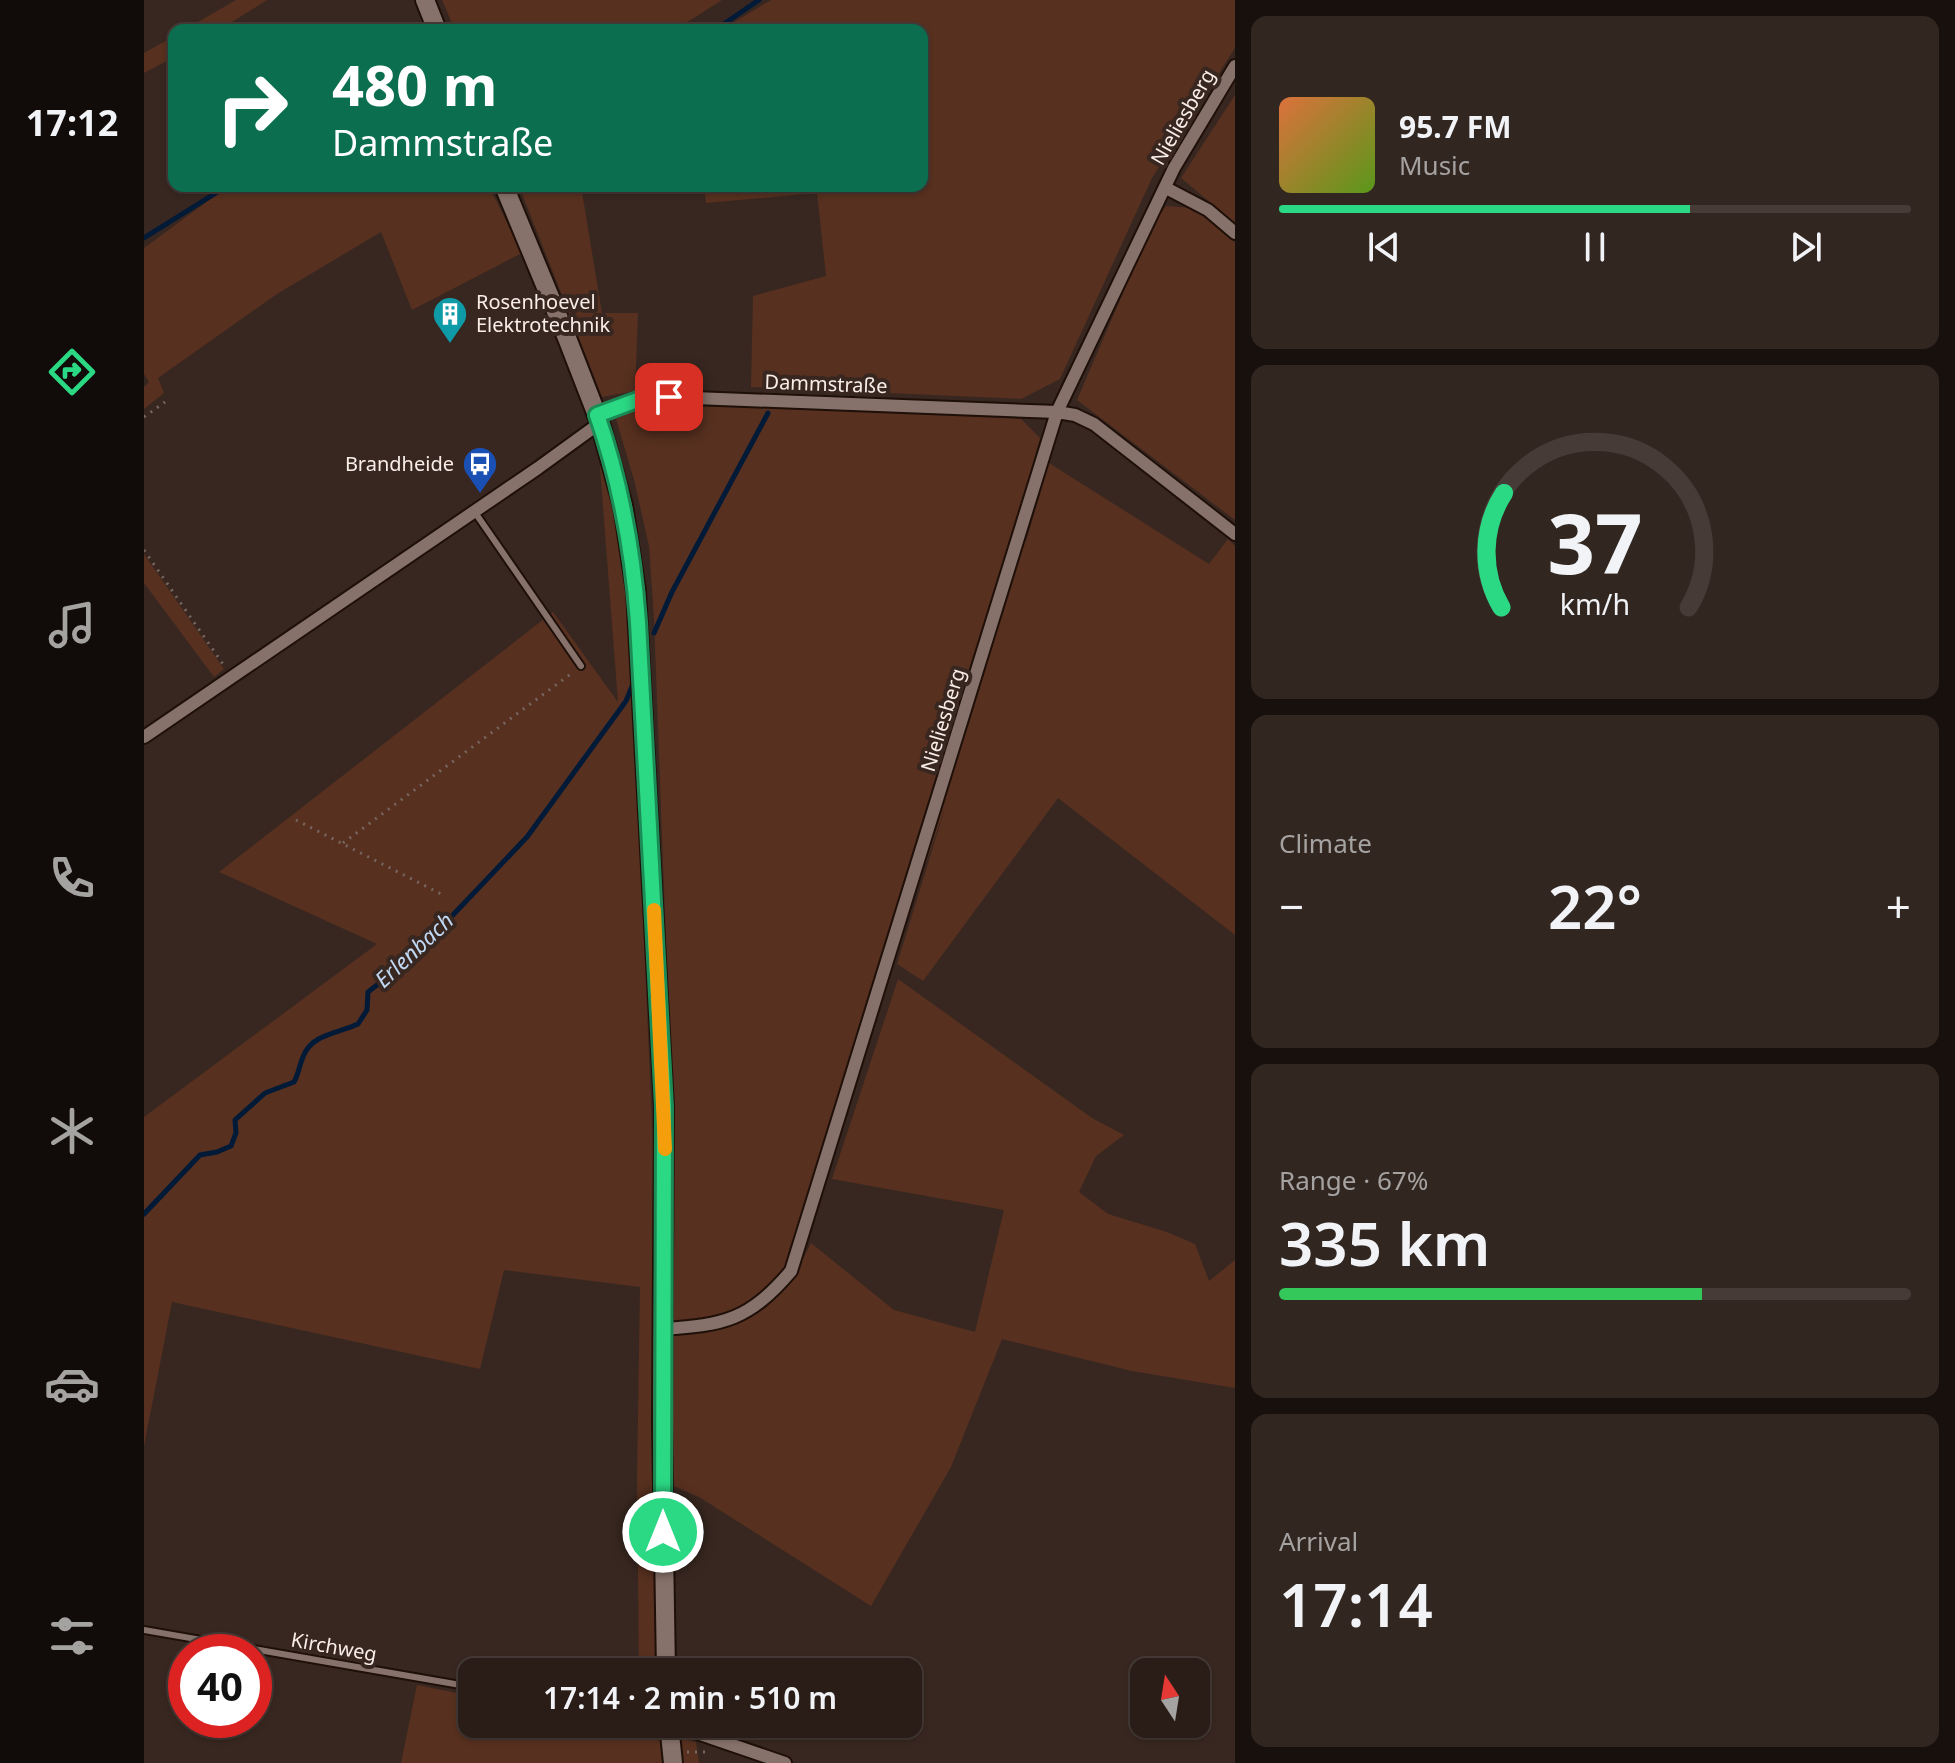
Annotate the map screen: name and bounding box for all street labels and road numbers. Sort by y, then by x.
street label: Nieliesberg [1144,64,1221,170]
street label: Dammstraße [764,368,888,399]
street label: Nieliesberg [914,665,971,775]
street label: Kirchweg [289,1626,379,1667]

